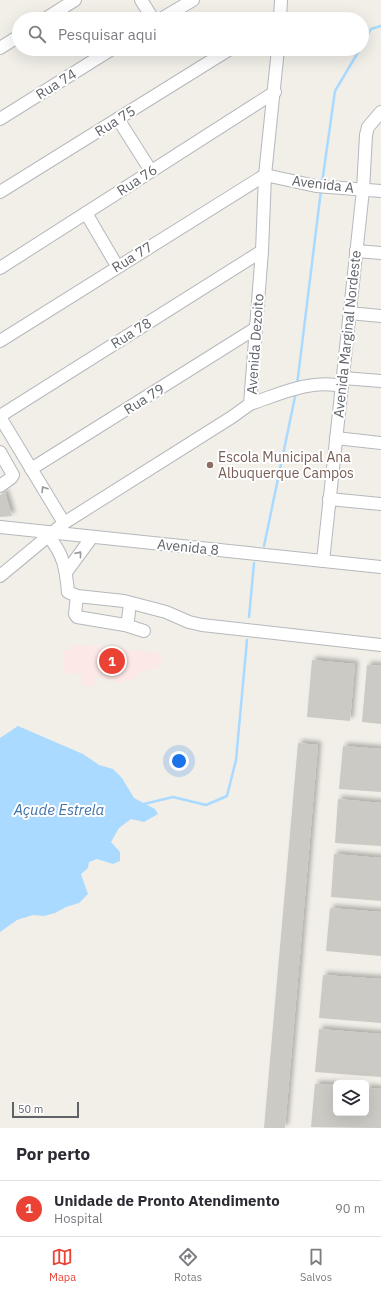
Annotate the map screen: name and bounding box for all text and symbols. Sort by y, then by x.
search box [12,12,369,56]
icon: search [26,23,48,45]
text: Pesquisar aqui [58,25,157,44]
street label: Rua 74 [32,65,80,103]
street label: Rua 75 [91,102,139,140]
street label: Rua 76 [113,160,161,200]
street label: Avenida A [291,171,355,197]
street label: Rua 77 [108,238,156,276]
street label: Avenida Marginal Nordeste [329,249,365,419]
street label: Avenida Dezoito [243,293,268,395]
street label: Rua 78 [107,314,155,352]
street label: Rua 79 [120,380,168,418]
place label: Escola Municipal Ana Albuquerque Campos [218,448,354,482]
marker: Escola Municipal Ana Albuquerque Campos [205,460,215,470]
one-way arrow [42,487,49,494]
street label: Avenida 8 [156,535,220,559]
one-way arrow [75,551,82,559]
pin: 1 [99,646,125,676]
your location [169,751,189,771]
water label: Açude Estrela [13,800,105,819]
map controls [333,1080,369,1116]
button: layers [333,1080,369,1116]
scale bar [12,1100,79,1119]
text: 50 m [18,1102,43,1116]
text: Por perto [16,1143,90,1165]
text: Unidade de Pronto Atendimento [54,1191,280,1210]
text: 1 [25,1200,33,1217]
text: 90 m [335,1200,365,1217]
text: Hospital [54,1210,103,1227]
tab: Mapa [49,1246,76,1284]
tab: Rotas [174,1246,202,1284]
tab: Salvos [300,1246,332,1284]

